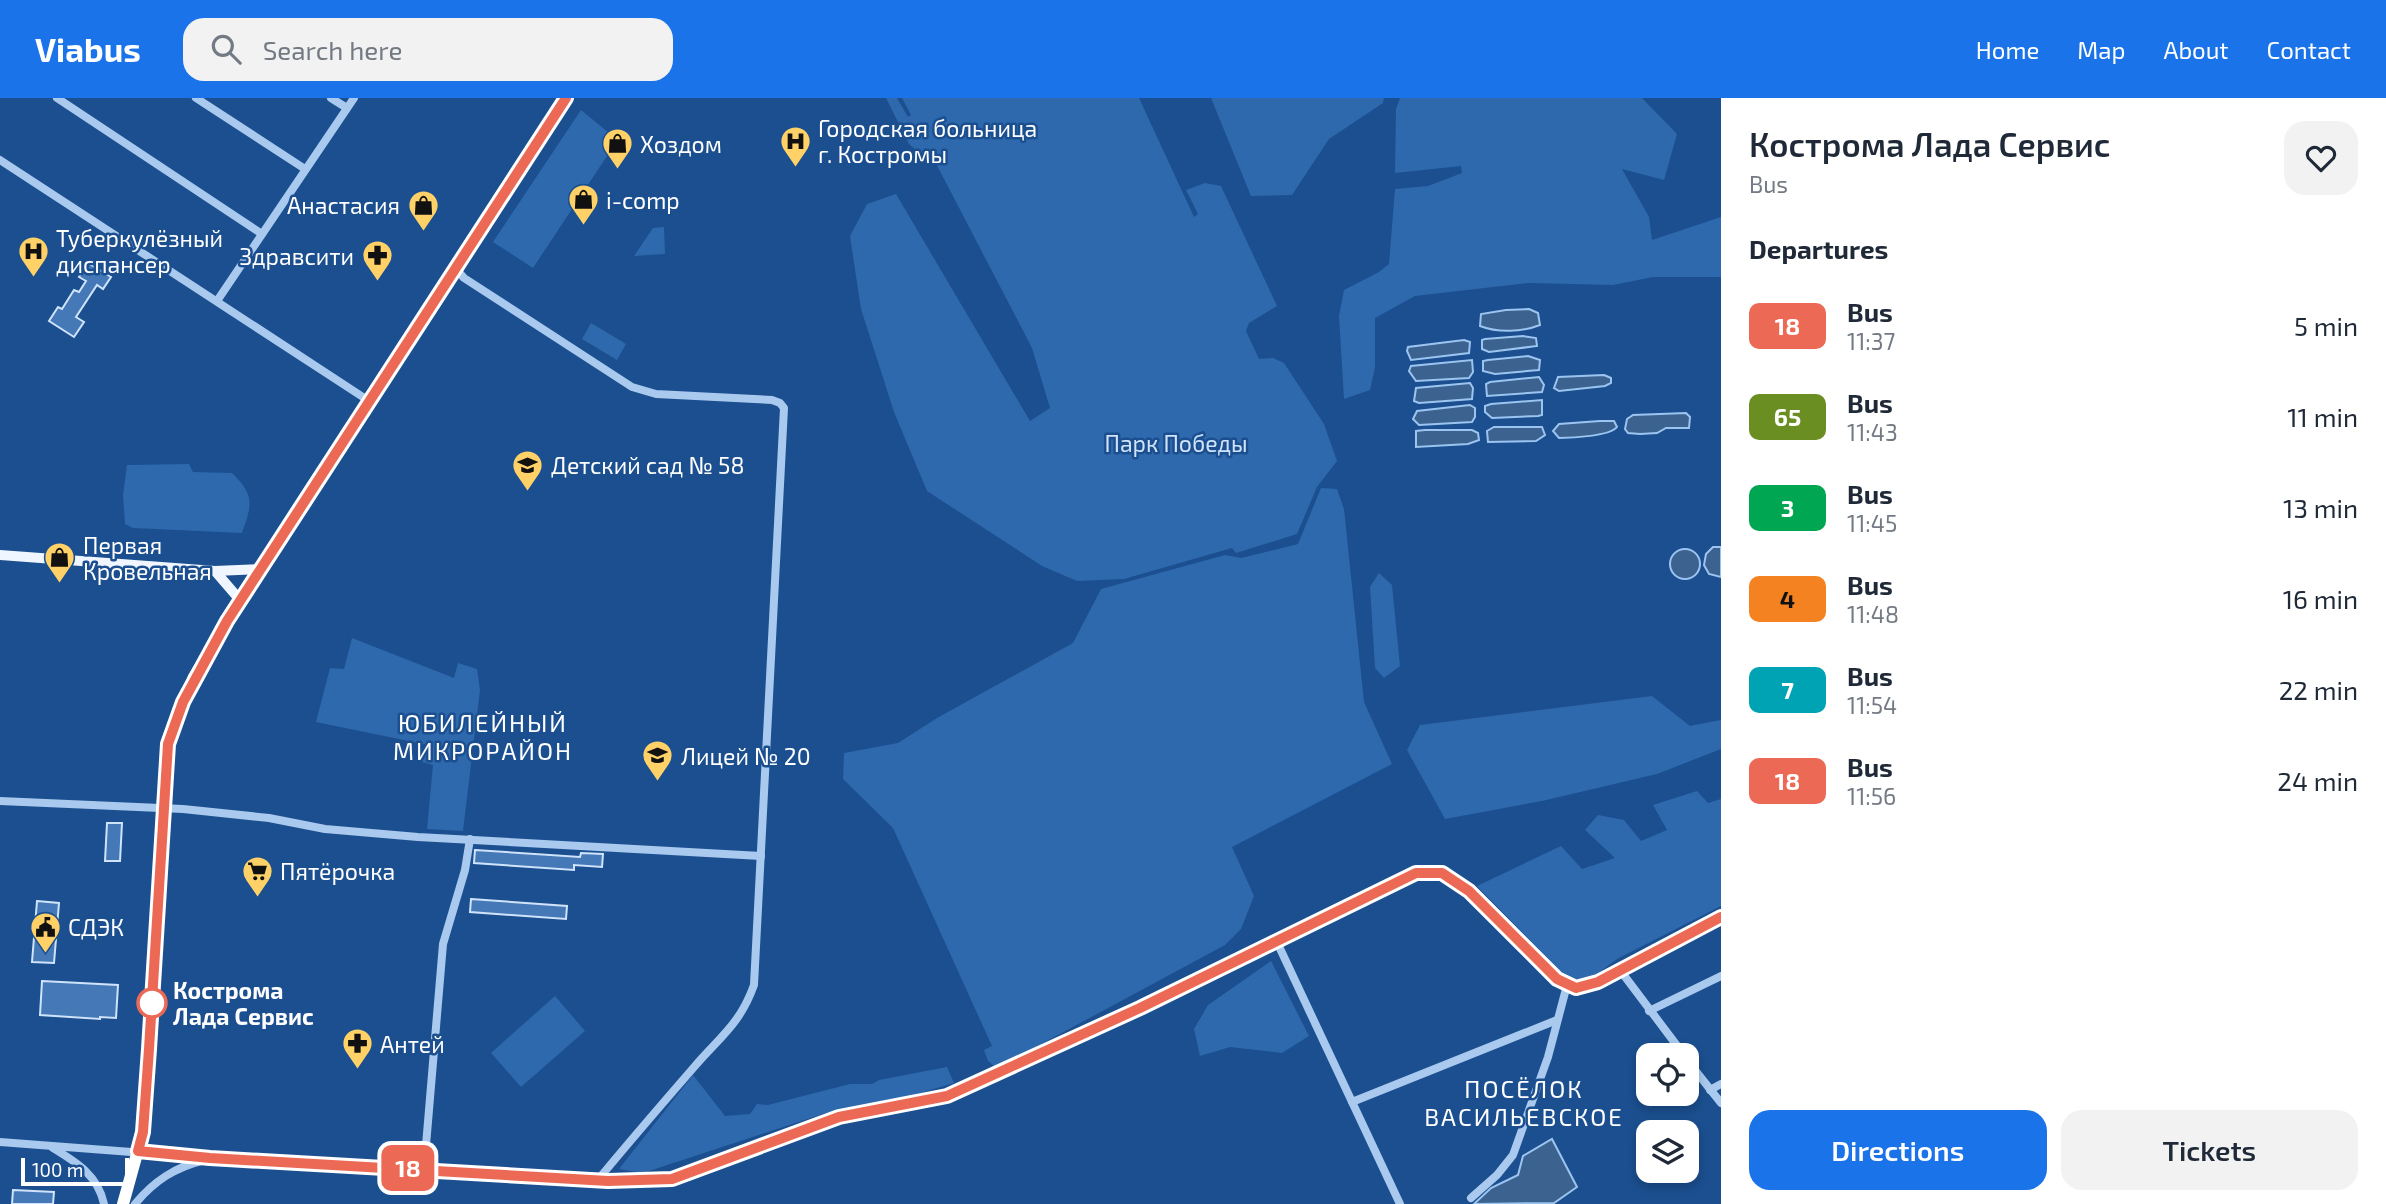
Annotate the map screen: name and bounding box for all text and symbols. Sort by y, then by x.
search box [183,18,673,81]
text: Viabus [35,29,141,69]
icon: search [207,30,245,68]
text: Search here [263,34,402,65]
text: Home [1976,35,2039,64]
text: Map [2077,35,2125,64]
text: About [2163,35,2229,64]
text: Contact [2267,35,2351,64]
place label: Городская больница г. Костромы [818,114,1037,168]
button: heart [2284,121,2358,195]
hospital icon: Городская больница г. Костромы [778,124,812,168]
text: Кострома Лада Сервис [1749,124,2110,164]
shop icon: Хоздом [600,127,634,171]
place label: Хоздом [640,130,722,158]
text: Bus [1749,170,1788,198]
shop icon: i-comp [566,183,600,227]
place label: i-comp [606,186,680,214]
shop icon: Анастасия [406,188,440,232]
place label: Анастасия [287,191,400,219]
place label: Туберкулёзный диспансер [56,224,223,278]
text: Departures [1749,233,1888,264]
hospital icon: Туберкулёзный диспансер [16,234,50,278]
pharmacy icon: Здравсити [360,239,394,283]
place label: Здравсити [239,242,354,270]
text: Bus [1847,296,1893,327]
text: 5 min [2294,310,2358,341]
text: 18 [1775,311,1800,340]
text: 11:37 [1847,327,1895,355]
text: Bus [1847,387,1893,418]
text: 11 min [2287,401,2358,432]
text: 65 [1774,402,1801,431]
text: 11:43 [1847,418,1898,446]
park label: Парк Победы [1105,429,1248,457]
school or university icon: Детский сад № 58 [511,448,545,492]
place label: Детский сад № 58 [551,451,744,479]
text: Bus [1847,478,1893,509]
text: 13 min [2283,492,2358,523]
text: 3 [1781,493,1794,522]
text: 11:45 [1847,509,1897,537]
place label: Первая Кровельная [83,531,212,585]
shop icon: Первая Кровельная [43,541,77,585]
text: Bus [1847,569,1893,600]
text: 16 min [2283,583,2358,614]
text: 4 [1780,584,1795,613]
text: 11:48 [1847,600,1899,628]
text: Bus [1847,660,1893,691]
text: 22 min [2279,674,2358,705]
text: 7 [1781,675,1794,704]
text: 11:54 [1847,691,1897,719]
district label: ЮБИЛЕЙНЫЙ МИКРОРАЙОН [393,708,573,765]
school or university icon: Лицей № 20 [641,739,675,783]
place label: Лицей № 20 [681,742,811,770]
text: Bus [1847,751,1893,782]
text: 24 min [2277,765,2358,796]
text: 18 [1775,766,1800,795]
text: 11:56 [1847,782,1896,810]
supermarket icon: Пятёрочка [240,854,274,898]
place label: Пятёрочка [280,857,395,885]
public building icon: СДЭК [28,910,62,954]
place label: СДЭК [68,913,124,941]
place label: Кострома Лада Сервис [173,976,314,1030]
marker: Кострома Лада Сервис [137,988,167,1018]
pharmacy icon: Антей [340,1027,374,1071]
place label: Антей [380,1030,445,1058]
map controls [1636,1043,1699,1183]
button: locate [1636,1043,1699,1106]
district label: ПОСЁЛОК ВАСИЛЬЕВСКОЕ [1424,1074,1624,1131]
button: Directions [1749,1110,2047,1190]
button: Tickets [2061,1110,2358,1190]
button: layers [1636,1120,1699,1183]
line badge: 18 [376,1145,440,1191]
text: 18 [395,1153,421,1182]
scale bar [21,1155,130,1187]
text: 100 m [32,1158,83,1181]

